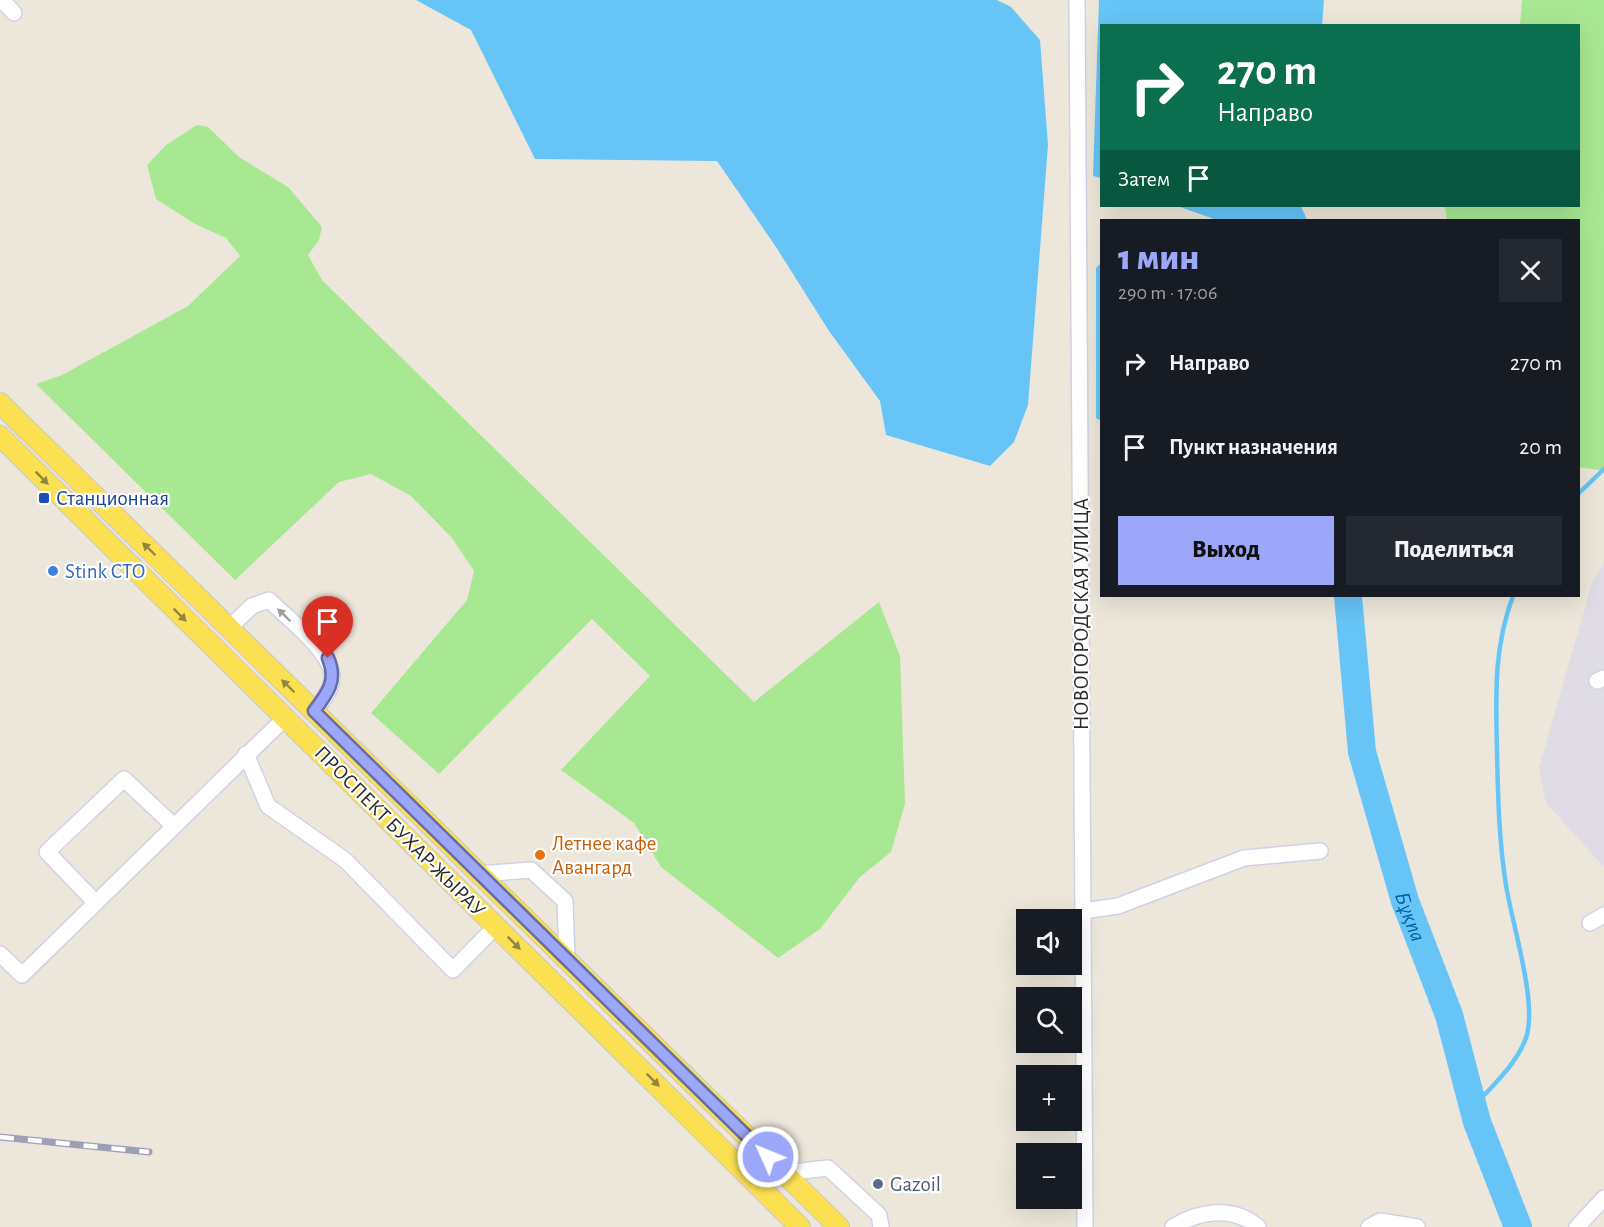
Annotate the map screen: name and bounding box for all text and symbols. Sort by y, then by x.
icon: right [1118,48,1196,126]
text: 270 m [1217,50,1317,92]
text: Направо [1217,99,1313,126]
icon: arrive [1182,162,1215,195]
text: Затем [1118,168,1170,190]
button: close [1499,239,1562,302]
text: 1 мин [1118,240,1200,276]
text: 290 m · 17:06 [1118,283,1217,303]
icon: right [1118,347,1151,380]
text: Направо [1169,352,1250,374]
text: 270 m [1510,352,1562,374]
icon: arrive [1118,431,1151,464]
text: Пункт назначения [1169,436,1338,458]
text: 20 m [1519,436,1562,458]
one-way arrow [34,470,48,484]
place label: Станционная [56,488,169,509]
marker: Станционная [37,491,51,505]
street label: НОВОГОРОДСКАЯ УЛИЦА [1071,498,1092,730]
button: Выход [1118,516,1334,585]
button: Поделиться [1346,516,1562,585]
one-way arrow [142,543,156,557]
place label: Stink СТО [65,561,146,582]
marker: Stink СТО [46,564,60,578]
pin [302,596,353,658]
icon: arrive [311,605,344,638]
one-way arrow [173,607,187,621]
one-way arrow [276,608,291,622]
one-way arrow [280,679,295,693]
street label: ПРОСПЕКТ БУХАР-ЖЫРАУ [310,742,489,921]
place label: Летнее кафе Авангард [552,833,656,878]
marker: Летнее кафе Авангард [533,848,547,862]
water label: Бұқпа [1391,889,1429,944]
map controls [1016,909,1082,1209]
button: sound [1016,909,1082,975]
one-way arrow [506,936,521,950]
button: search [1016,987,1082,1053]
button: + [1016,1065,1082,1131]
one-way arrow [645,1072,659,1086]
position arrow [736,1125,800,1189]
button: − [1016,1143,1082,1209]
place label: Gazoil [890,1174,941,1195]
marker: Gazoil [871,1177,885,1191]

